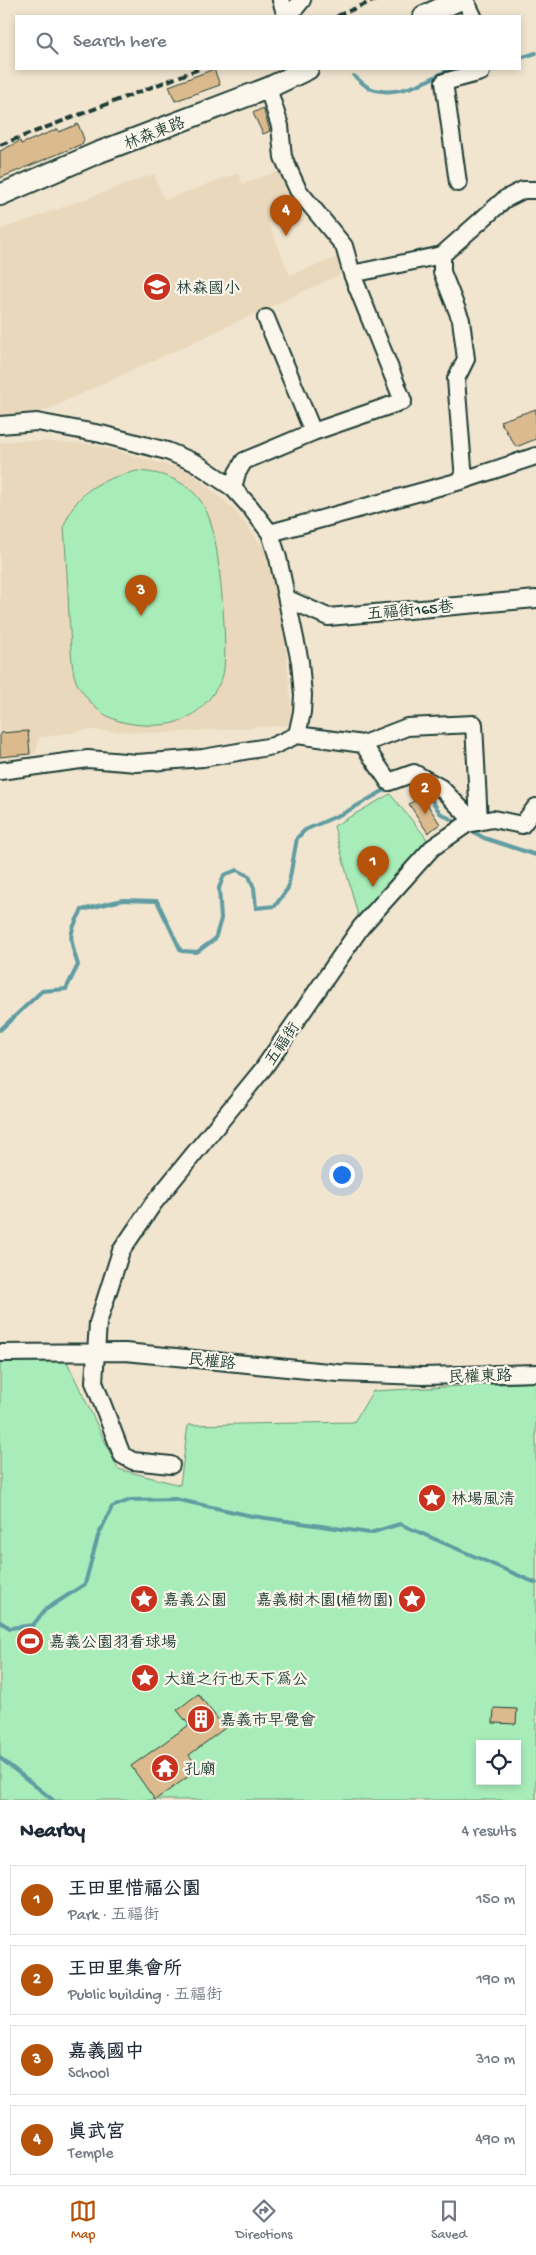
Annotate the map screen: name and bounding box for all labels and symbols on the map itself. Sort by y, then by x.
street label: 林森東路 [121,113,189,156]
pin: 4 [270,195,302,236]
school or university icon: 林森國小 [142,272,172,302]
place label: 林森國小 [176,279,240,300]
pin: 3 [125,575,157,616]
street label: 五福街165巷 [366,597,454,626]
pin: 2 [409,773,441,814]
pin: 1 [357,846,389,887]
street label: 五福街 [262,1019,305,1070]
your location [329,1162,355,1188]
street label: 民權路 [187,1350,237,1375]
street label: 民權東路 [448,1366,512,1389]
place icon: 林場風清 [417,1483,447,1513]
place label: 林場風清 [451,1490,515,1511]
place icon: 嘉義公園 [129,1584,159,1614]
place icon: 嘉義樹木園(植物園) [397,1584,427,1614]
place label: 嘉義公園 [163,1591,227,1612]
place label: 嘉義樹木園(植物園) [256,1591,393,1612]
sports icon: 嘉義公園羽看球場 [15,1626,45,1656]
place label: 嘉義公園羽看球場 [49,1633,177,1654]
place icon: 大道之行也天下為公 [130,1663,160,1693]
place label: 大道之行也天下為公 [164,1670,308,1691]
building icon: 嘉義市早覺會 [186,1704,216,1734]
place label: 嘉義市早覺會 [220,1711,316,1732]
temple icon: 孔廟 [150,1753,180,1783]
place label: 孔廟 [184,1760,216,1781]

